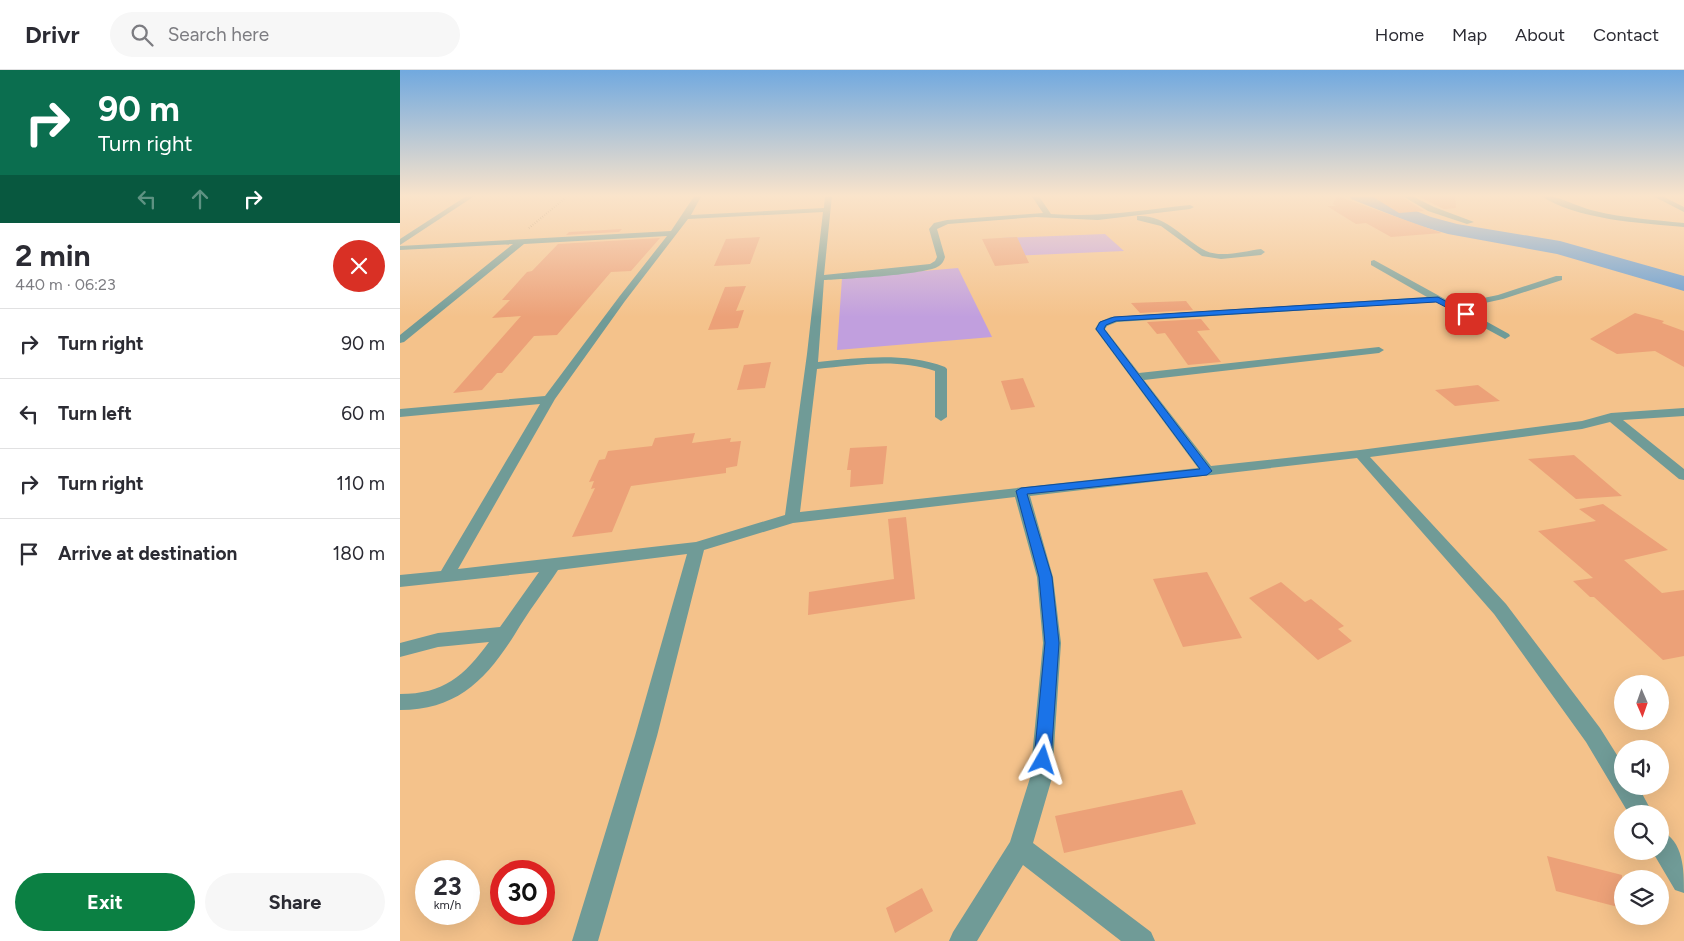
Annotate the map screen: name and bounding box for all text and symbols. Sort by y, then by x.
search box [110,12,460,57]
text: Drivr [25,20,80,49]
icon: search [128,21,156,49]
text: Search here [168,23,269,46]
text: Home [1375,24,1424,46]
text: Map [1452,24,1487,46]
text: About [1515,24,1565,46]
text: Contact [1593,24,1659,46]
text: 90 m [98,88,180,130]
icon: right [15,90,80,155]
text: Turn right [98,130,193,157]
icon: left [133,185,161,213]
icon: ahead [186,185,214,213]
icon: right [239,185,267,213]
text: 2 min [15,237,91,274]
button: close [333,240,385,292]
text: 440 m · 06:23 [15,275,116,294]
pin [1445,293,1487,335]
icon: arrive [1452,300,1480,328]
icon: right [15,330,43,358]
text: Turn right [58,332,144,355]
text: 90 m [341,332,385,355]
icon: left [15,400,43,428]
text: Turn left [58,402,132,425]
text: 60 m [341,402,385,425]
icon: right [15,470,43,498]
text: Turn right [58,472,144,495]
text: 110 m [336,472,385,495]
icon: arrive [15,540,43,568]
text: Arrive at destination [58,542,237,565]
text: 180 m [332,542,385,565]
north arrow [1614,675,1669,730]
map controls [1614,675,1669,925]
position arrow [1016,733,1068,785]
button: sound [1614,740,1669,795]
button: search [1614,805,1669,860]
speed limit sign: 30 [490,860,555,925]
button: layers [1614,870,1669,925]
text: 23 [433,871,462,901]
button: Exit [15,873,195,931]
button: Share [205,873,385,931]
text: km/h [434,898,461,912]

